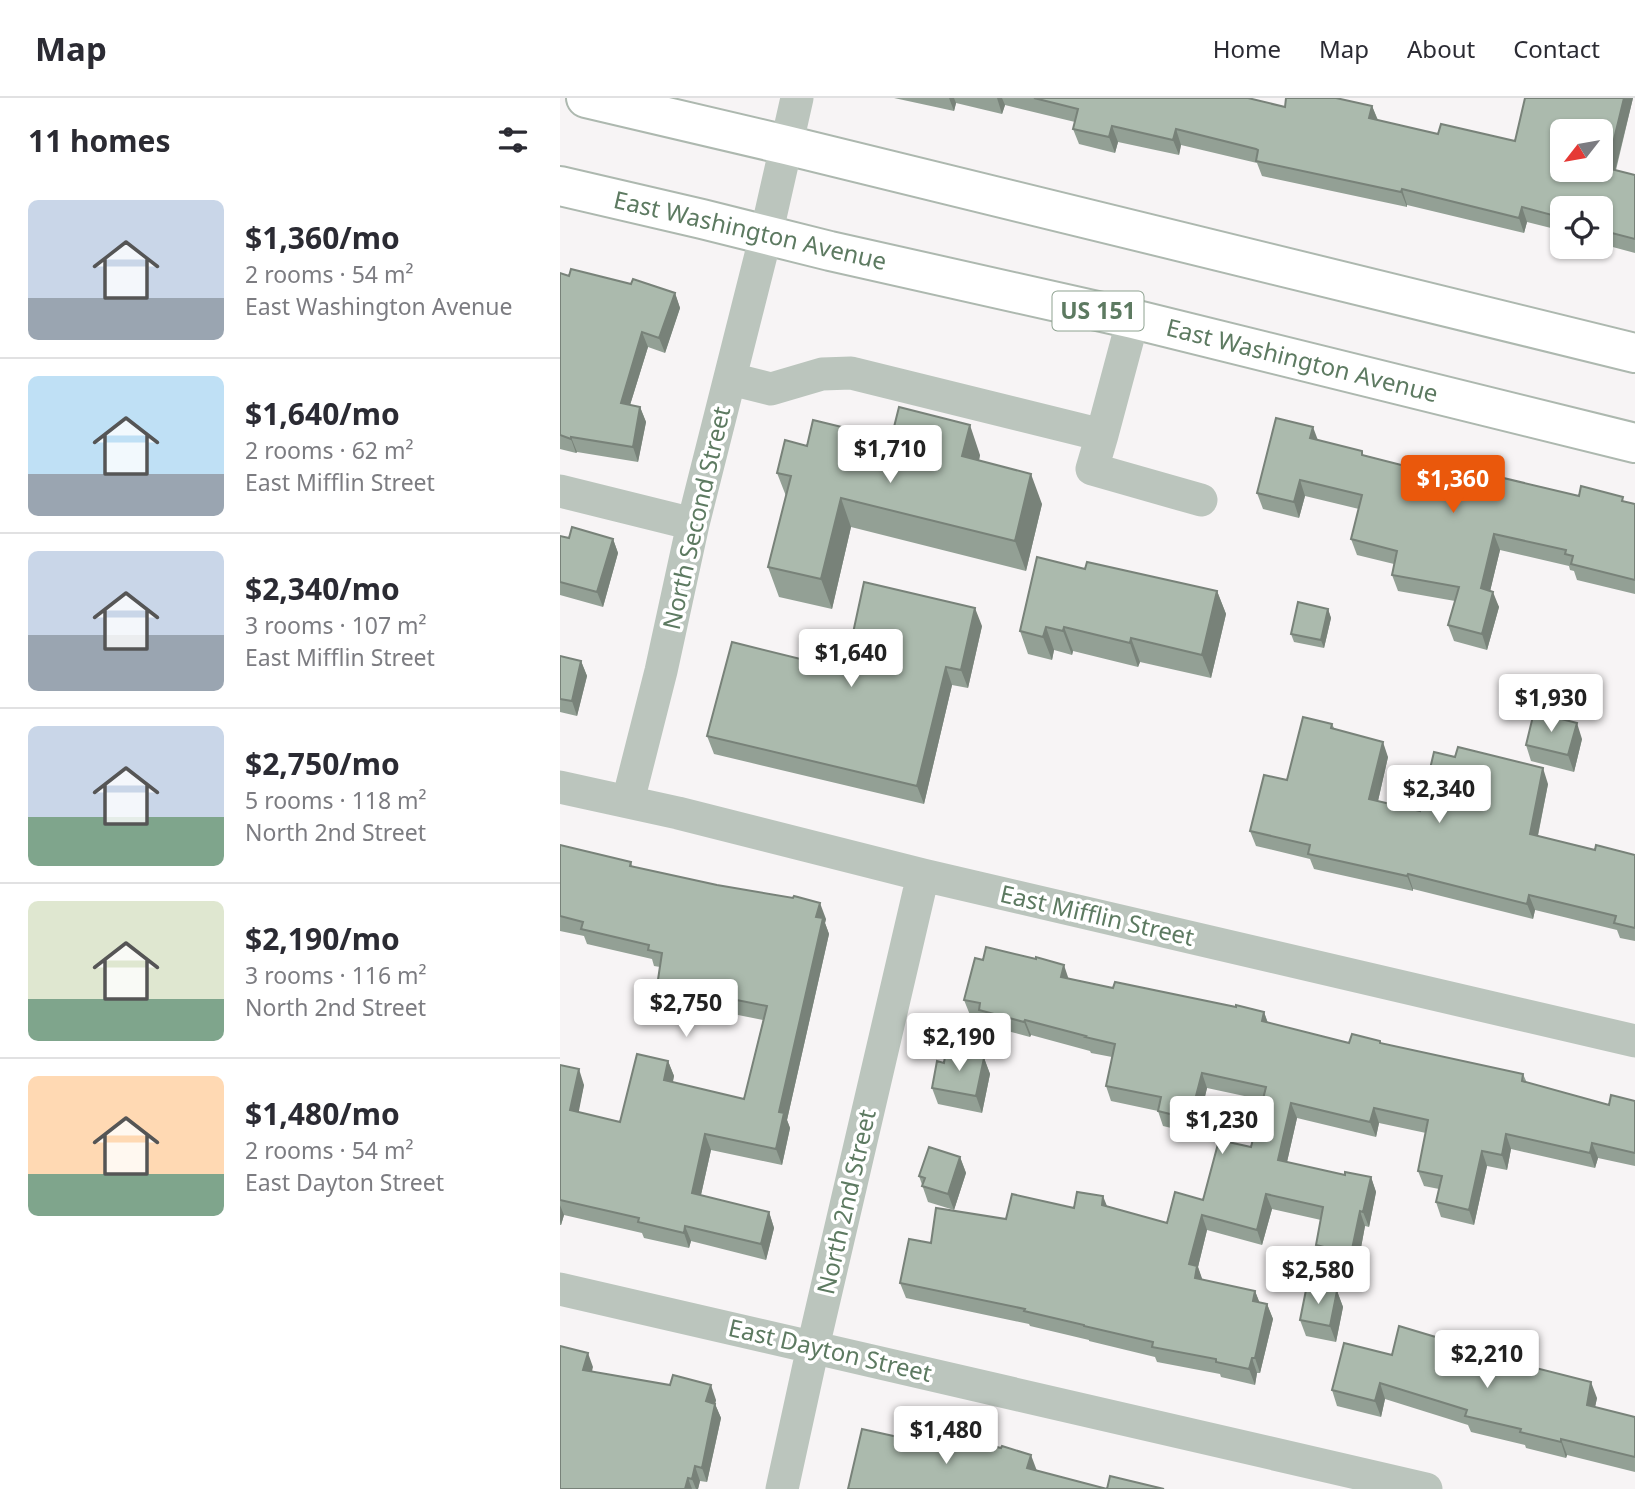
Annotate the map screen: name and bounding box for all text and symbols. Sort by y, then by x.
text: Map [35,26,107,71]
text: Home [1213,32,1281,65]
text: Map [1319,32,1369,65]
text: About [1407,32,1475,65]
text: Contact [1513,32,1600,65]
north arrow [1550,119,1614,182]
map controls [1550,119,1613,259]
text: 11 homes [28,120,171,161]
icon: filters [494,121,532,159]
street label: East Washington Avenue [611,182,890,277]
button: locate [1550,196,1613,259]
text: $1,360/mo [245,217,400,258]
icon: home [84,228,168,312]
text: 2 rooms · 54 m² [245,258,414,290]
text: East Washington Avenue [245,290,513,322]
road number: US 151 [1052,292,1144,330]
street label: East Washington Avenue [1163,310,1442,409]
text: $1,640/mo [245,393,400,434]
street label: North Second Street [654,403,737,632]
icon: home [84,404,168,488]
pin: $1,710 [833,426,947,485]
text: $1,710 [854,432,926,464]
text: 2 rooms · 62 m² [245,434,414,466]
pin: $1,360 [1396,456,1510,515]
text: $1,360 [1417,462,1489,494]
text: East Mifflin Street [245,466,435,498]
text: $2,340/mo [245,568,400,609]
icon: home [84,579,168,663]
text: 3 rooms · 107 m² [245,609,427,641]
pin: $1,640 [794,630,908,689]
text: $1,640 [815,636,887,668]
text: East Mifflin Street [245,641,435,673]
pin: $1,930 [1494,674,1608,734]
text: $1,930 [1515,681,1587,713]
text: $2,750/mo [245,743,400,784]
icon: home [84,754,168,838]
pin: $2,340 [1382,766,1496,825]
text: $2,340 [1403,772,1475,804]
text: 5 rooms · 118 m² [245,784,427,816]
text: North 2nd Street [245,816,426,848]
street label: East Mifflin Street [997,876,1198,953]
text: $2,190/mo [245,918,400,959]
icon: home [84,929,168,1013]
text: 3 rooms · 116 m² [245,959,427,991]
pin: $2,750 [629,979,743,1039]
text: $2,750 [650,986,722,1018]
text: North 2nd Street [245,991,426,1023]
pin: $2,190 [902,1014,1016,1073]
text: $2,190 [923,1020,995,1052]
text: $1,480/mo [245,1093,400,1134]
pin: $1,230 [1165,1096,1279,1156]
text: $1,230 [1186,1103,1258,1135]
icon: home [84,1104,168,1188]
street label: North 2nd Street [808,1106,883,1297]
text: 2 rooms · 54 m² [245,1134,414,1166]
text: East Dayton Street [245,1166,444,1198]
pin: $2,580 [1261,1246,1375,1306]
text: $2,580 [1282,1253,1354,1285]
street label: East Dayton Street [725,1310,936,1389]
pin: $2,210 [1430,1330,1544,1390]
text: $2,210 [1451,1337,1523,1369]
pin: $1,480 [889,1406,1003,1466]
text: $1,480 [910,1413,982,1445]

